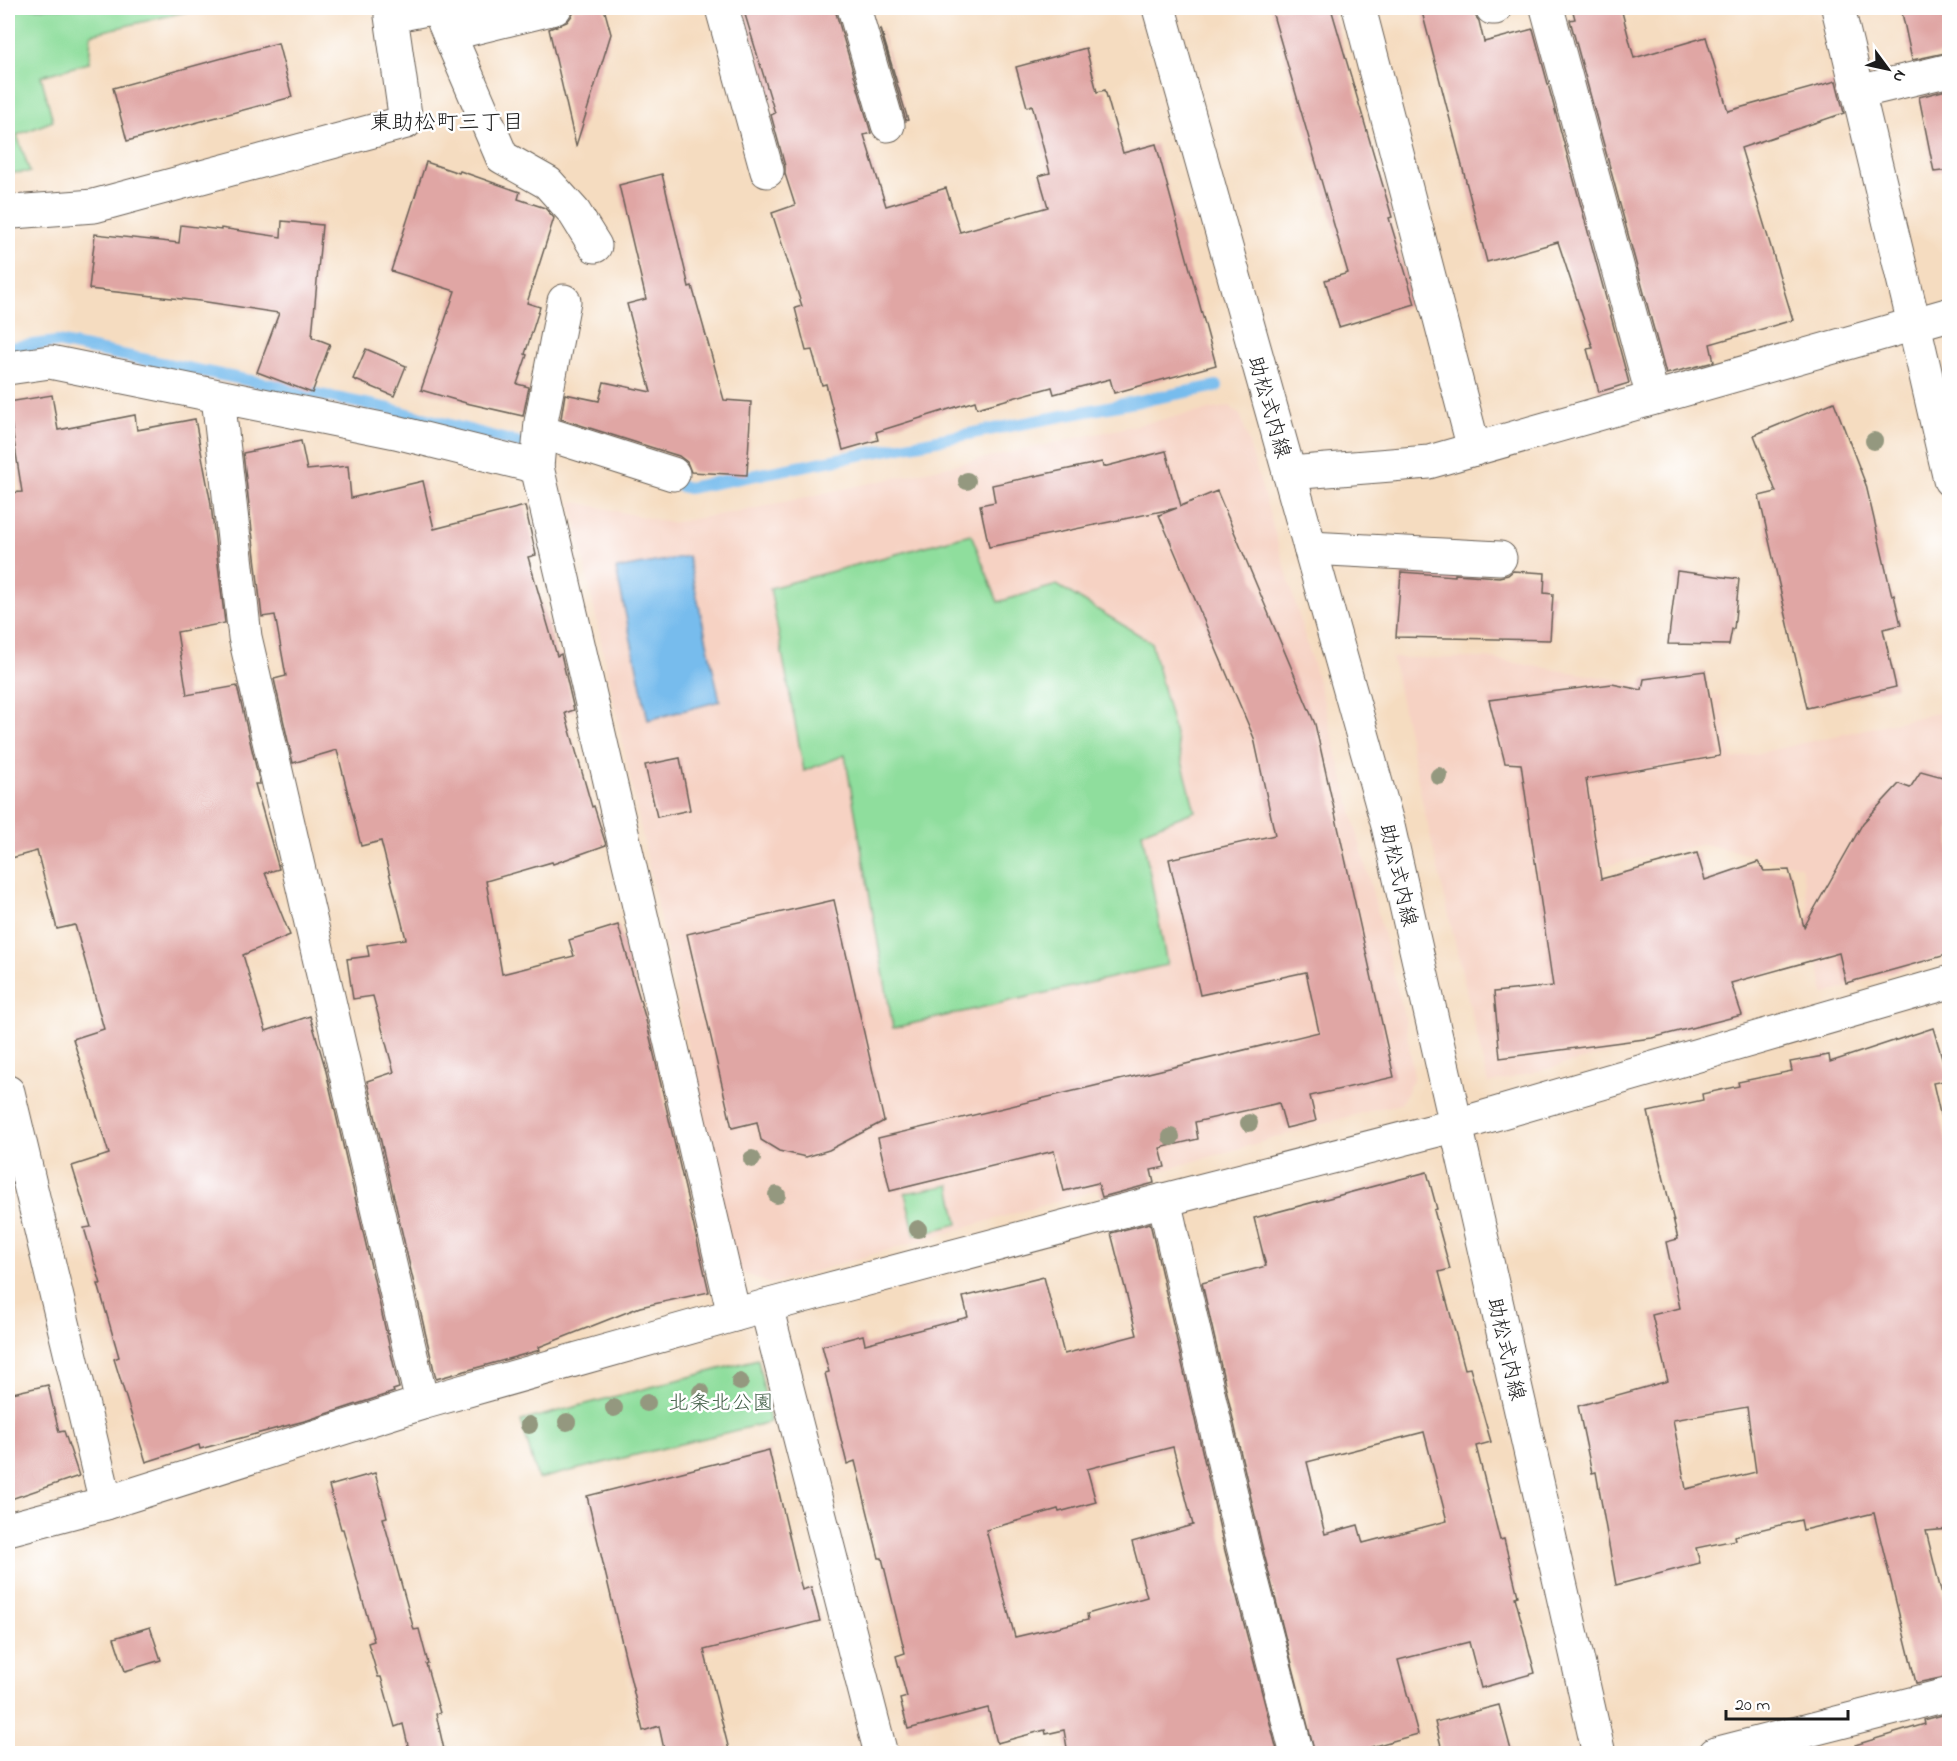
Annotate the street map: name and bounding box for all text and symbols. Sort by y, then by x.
north arrow [1858,39,1918,99]
text: N [1886,65,1912,87]
district label: 東助松町三丁目 [370,108,524,140]
street label: 助松式内線 [1239,353,1297,462]
street label: 助松式内線 [1371,821,1423,930]
street label: 助松式内線 [1479,1295,1531,1404]
park label: 北条北公園 [669,1389,774,1419]
scale bar [1726,1683,1848,1721]
text: 20 m [1735,1693,1770,1719]

